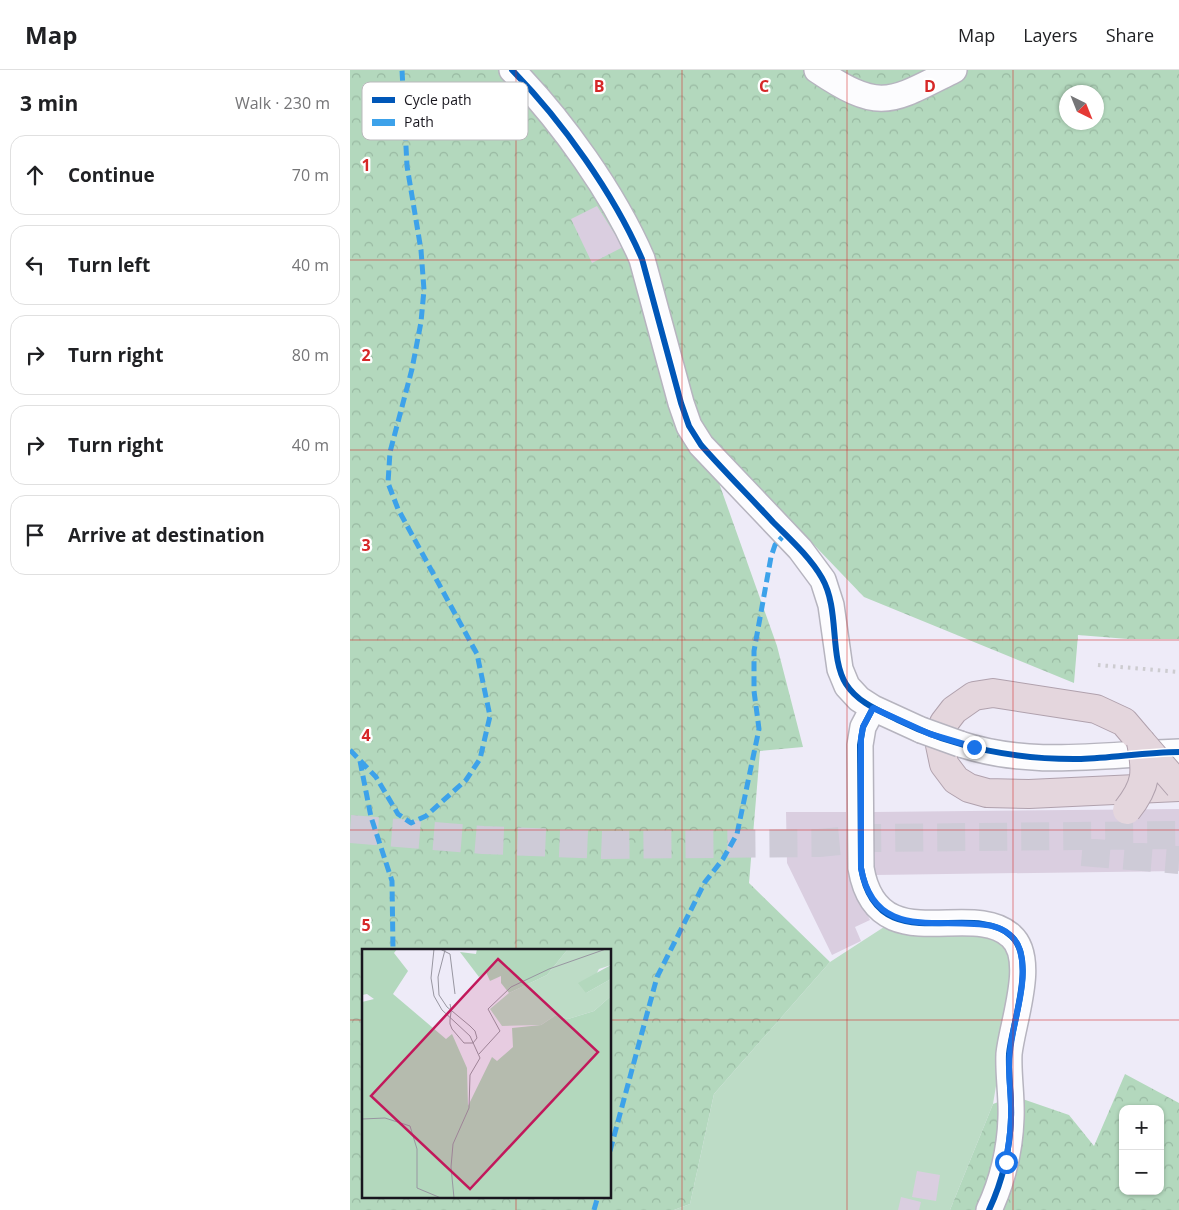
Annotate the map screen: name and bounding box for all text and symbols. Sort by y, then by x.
text: Map [25,18,77,51]
text: Map [958,23,995,47]
text: Layers [1023,23,1078,47]
text: Share [1106,23,1154,47]
text: B [594,75,604,97]
text: C [759,75,769,97]
text: D [924,75,936,97]
legend [362,82,528,140]
north arrow [1059,85,1104,130]
text: 3 min [20,89,78,117]
text: Cycle path [404,90,472,109]
text: Walk · 230 m [235,92,330,114]
text: Path [404,112,434,131]
text: 1 [361,154,371,176]
icon: ahead [21,161,49,189]
text: Continue [68,162,155,188]
text: 70 m [292,164,329,186]
icon: left [21,251,49,279]
text: Turn left [68,252,150,278]
text: 40 m [292,254,329,276]
icon: right [21,341,49,369]
text: Turn right [68,342,163,368]
text: 80 m [292,344,329,366]
text: 2 [361,344,371,366]
icon: right [21,431,49,459]
text: Turn right [68,432,163,458]
text: 40 m [292,434,329,456]
icon: arrive [21,521,49,549]
text: Arrive at destination [68,522,265,548]
text: 3 [361,534,371,556]
text: 4 [361,724,371,746]
route end [963,736,986,759]
text: 5 [361,914,371,936]
inset map [362,949,611,1198]
map controls [1119,1105,1164,1195]
button: + [1119,1105,1164,1150]
button: − [1119,1150,1164,1195]
route start [995,1151,1018,1174]

